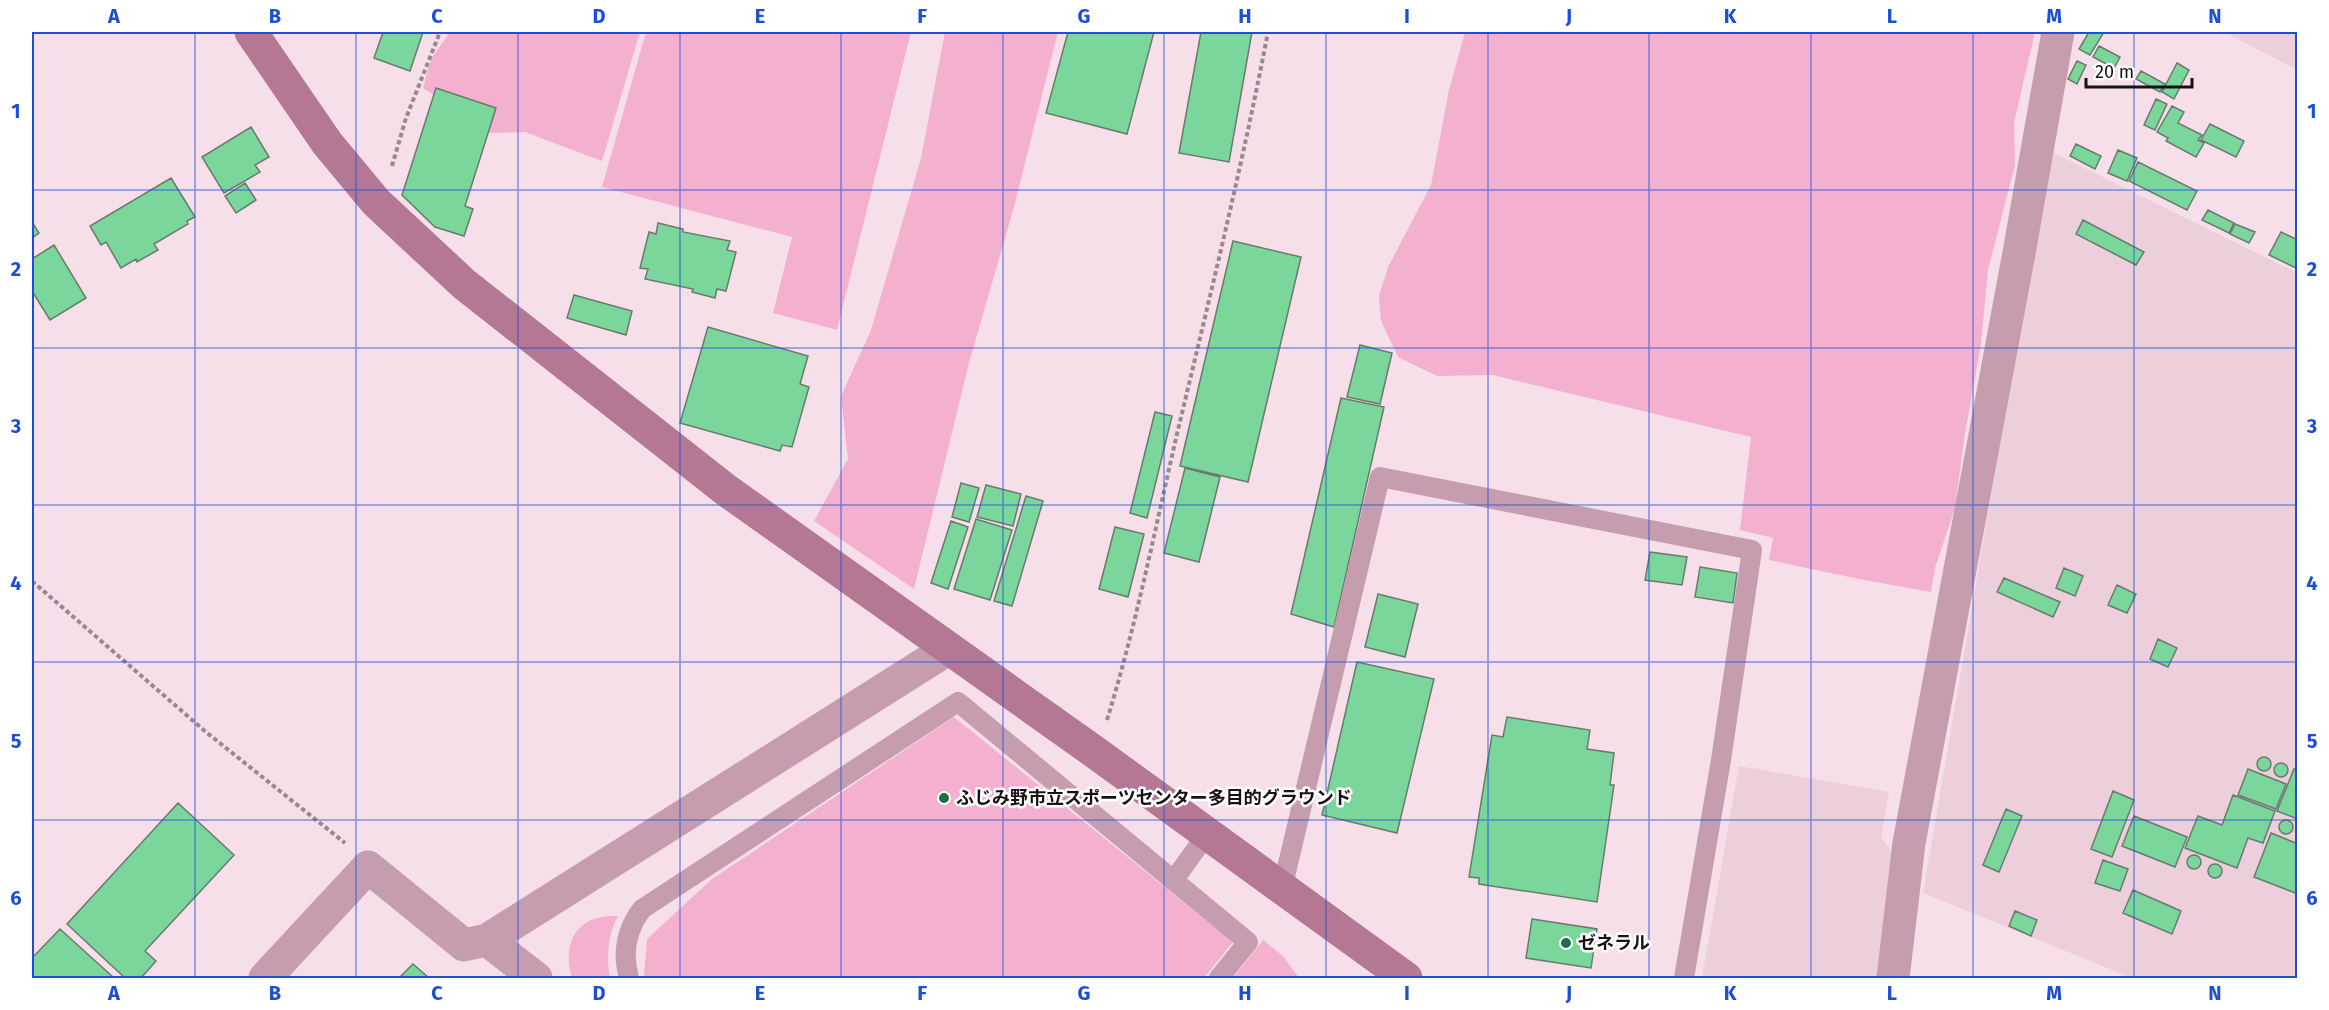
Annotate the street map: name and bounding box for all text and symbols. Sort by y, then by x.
text: A [107,4,121,28]
text: B [269,4,281,28]
text: C [431,4,443,28]
text: D [592,4,606,28]
text: E [755,4,765,28]
text: F [917,4,927,28]
text: G [1078,4,1090,28]
text: H [1238,4,1252,28]
text: I [1404,4,1410,28]
text: J [1565,4,1572,28]
text: K [1724,4,1737,28]
text: L [1887,4,1897,28]
text: M [2046,4,2062,28]
text: N [2208,4,2222,28]
scale bar [2086,51,2192,89]
text: 20 m [2095,61,2134,83]
text: 1 [11,99,21,123]
text: 1 [2307,99,2317,123]
text: 2 [11,257,21,281]
text: 2 [2307,257,2317,281]
text: 3 [10,414,21,438]
text: 3 [2306,414,2317,438]
text: 4 [10,571,22,595]
text: 4 [2306,571,2318,595]
text: 5 [11,729,22,753]
text: 5 [2307,729,2318,753]
place label: ふじみ野市⽴スポーツセンター多⽬的グラウンド [956,787,1352,809]
marker: ふじみ野市⽴スポーツセンター多⽬的グラウンド [937,791,951,805]
text: 6 [10,886,22,910]
text: 6 [2306,886,2318,910]
place label: ゼネラル [1578,932,1650,954]
marker: ゼネラル [1559,936,1573,950]
text: A [107,981,121,1005]
text: B [269,981,281,1005]
text: C [431,981,443,1005]
text: D [592,981,606,1005]
text: E [755,981,765,1005]
text: F [917,981,927,1005]
text: G [1078,981,1090,1005]
text: H [1238,981,1252,1005]
text: I [1404,981,1410,1005]
text: J [1565,981,1572,1005]
text: K [1724,981,1737,1005]
text: L [1887,981,1897,1005]
text: M [2046,981,2062,1005]
text: N [2208,981,2222,1005]

